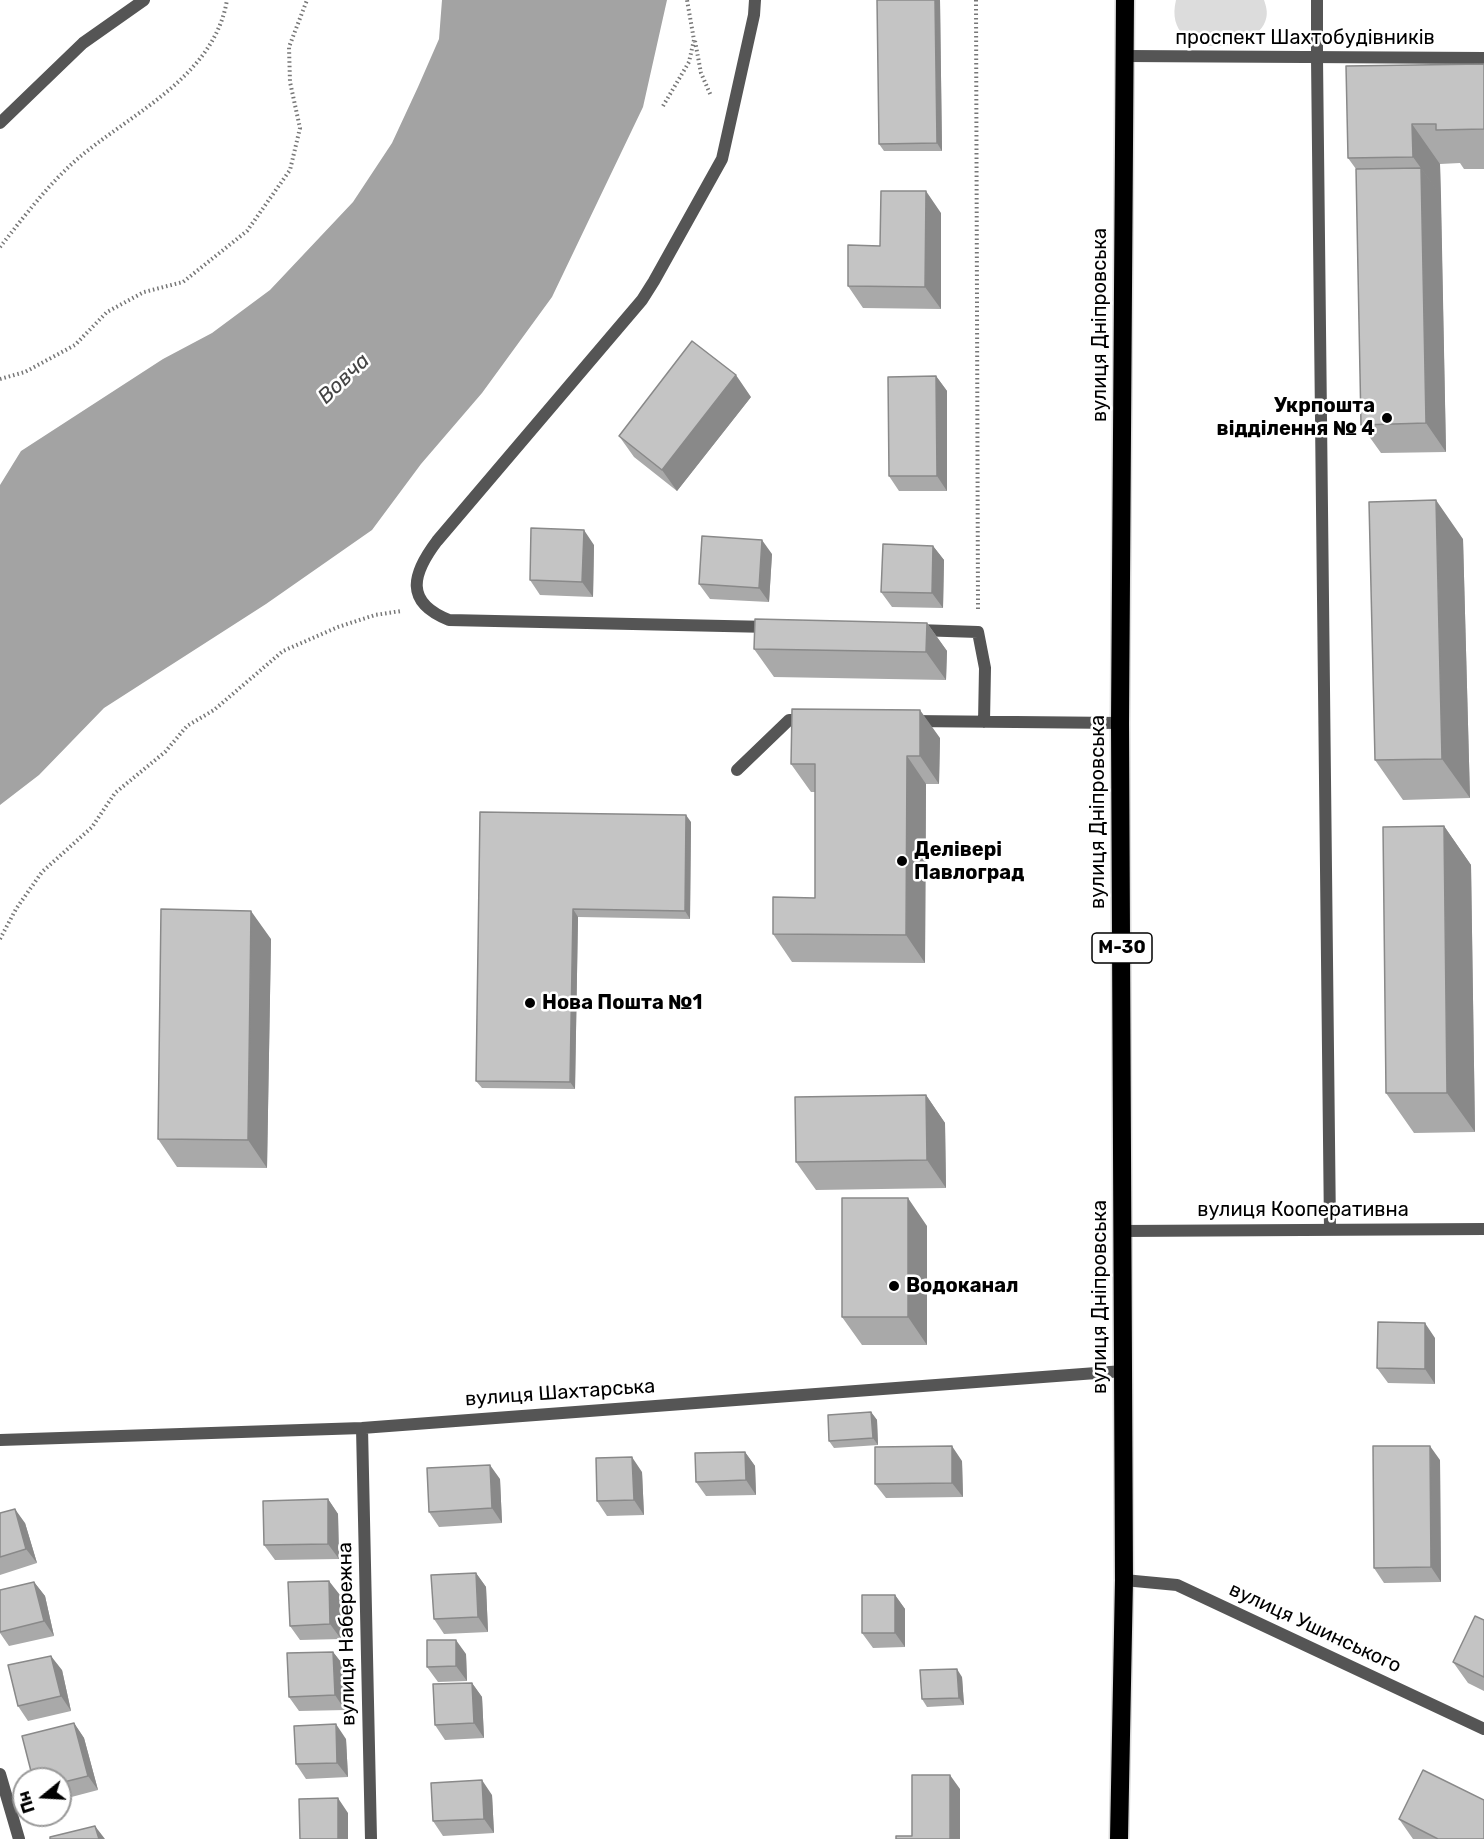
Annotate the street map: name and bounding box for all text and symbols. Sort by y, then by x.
street label: проспект Шахтобудівників [1175,26,1435,50]
street label: вулиця Дніпровська [1088,228,1112,422]
water label: Вовча [313,348,375,410]
place label: Укрпошта відділення № 4 [1217,394,1375,441]
marker: Укрпошта відділення № 4 [1380,411,1394,425]
street label: вулиця Дніпровська [1086,715,1110,909]
place label: Делівері Павлоград [914,838,1024,885]
marker: Делівері Павлоград [895,854,909,868]
road number: М-30 [1092,933,1152,963]
place label: Нова Пошта №1 [542,991,702,1015]
marker: Нова Пошта №1 [523,996,537,1010]
street label: вулиця Кооперативна [1197,1198,1409,1222]
street label: вулиця Дніпровська [1088,1200,1112,1394]
place label: Водоканал [906,1274,1019,1298]
marker: Водоканал [887,1279,901,1293]
street label: вулиця Шахтарська [464,1374,656,1412]
street label: вулиця Набережна [333,1542,361,1726]
street label: вулиця Ушинського [1225,1578,1405,1678]
north arrow [12,1767,72,1827]
text: Пн [14,1789,39,1816]

